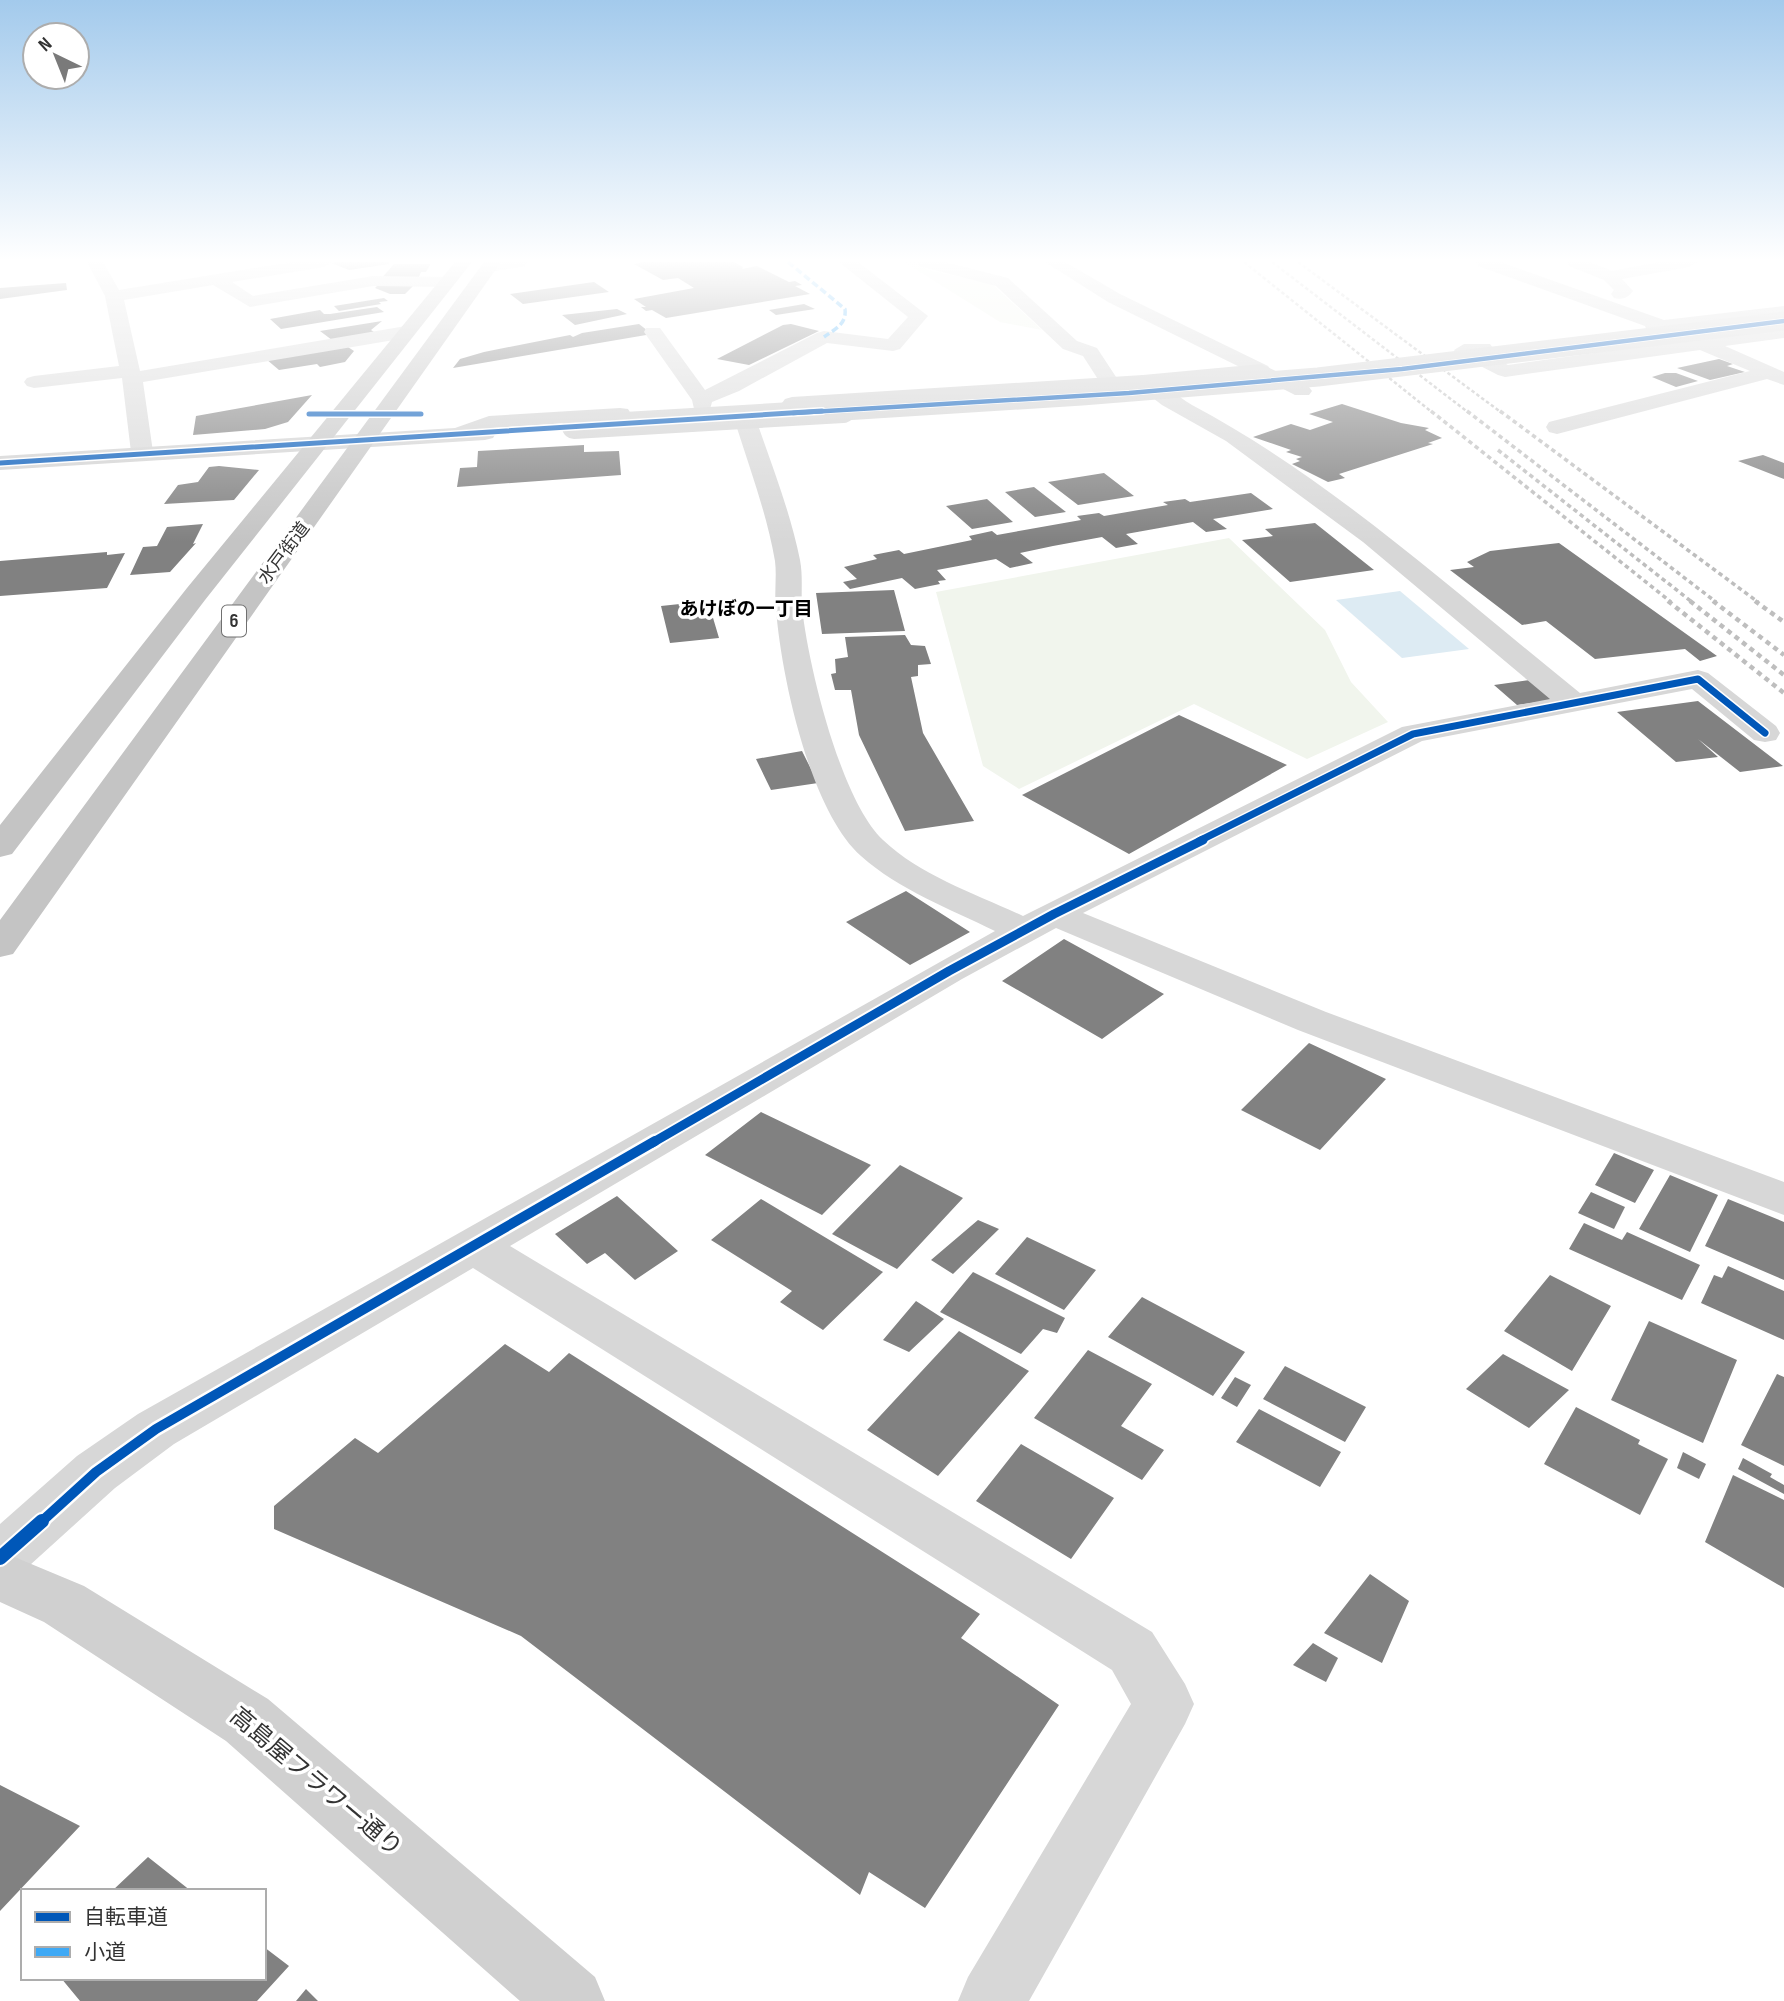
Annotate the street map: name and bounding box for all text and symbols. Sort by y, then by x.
north arrow [21,21,91,91]
text: N [34,33,57,57]
street label: 水戸街道 [254,518,314,588]
district label: あけぼの一丁目 [679,598,813,621]
road number: 6 [222,606,246,636]
street label: 高島屋フラワー通り [224,1701,408,1863]
legend [21,1889,266,1980]
text: 自転車道 [84,1905,168,1930]
text: 小道 [84,1940,126,1965]

